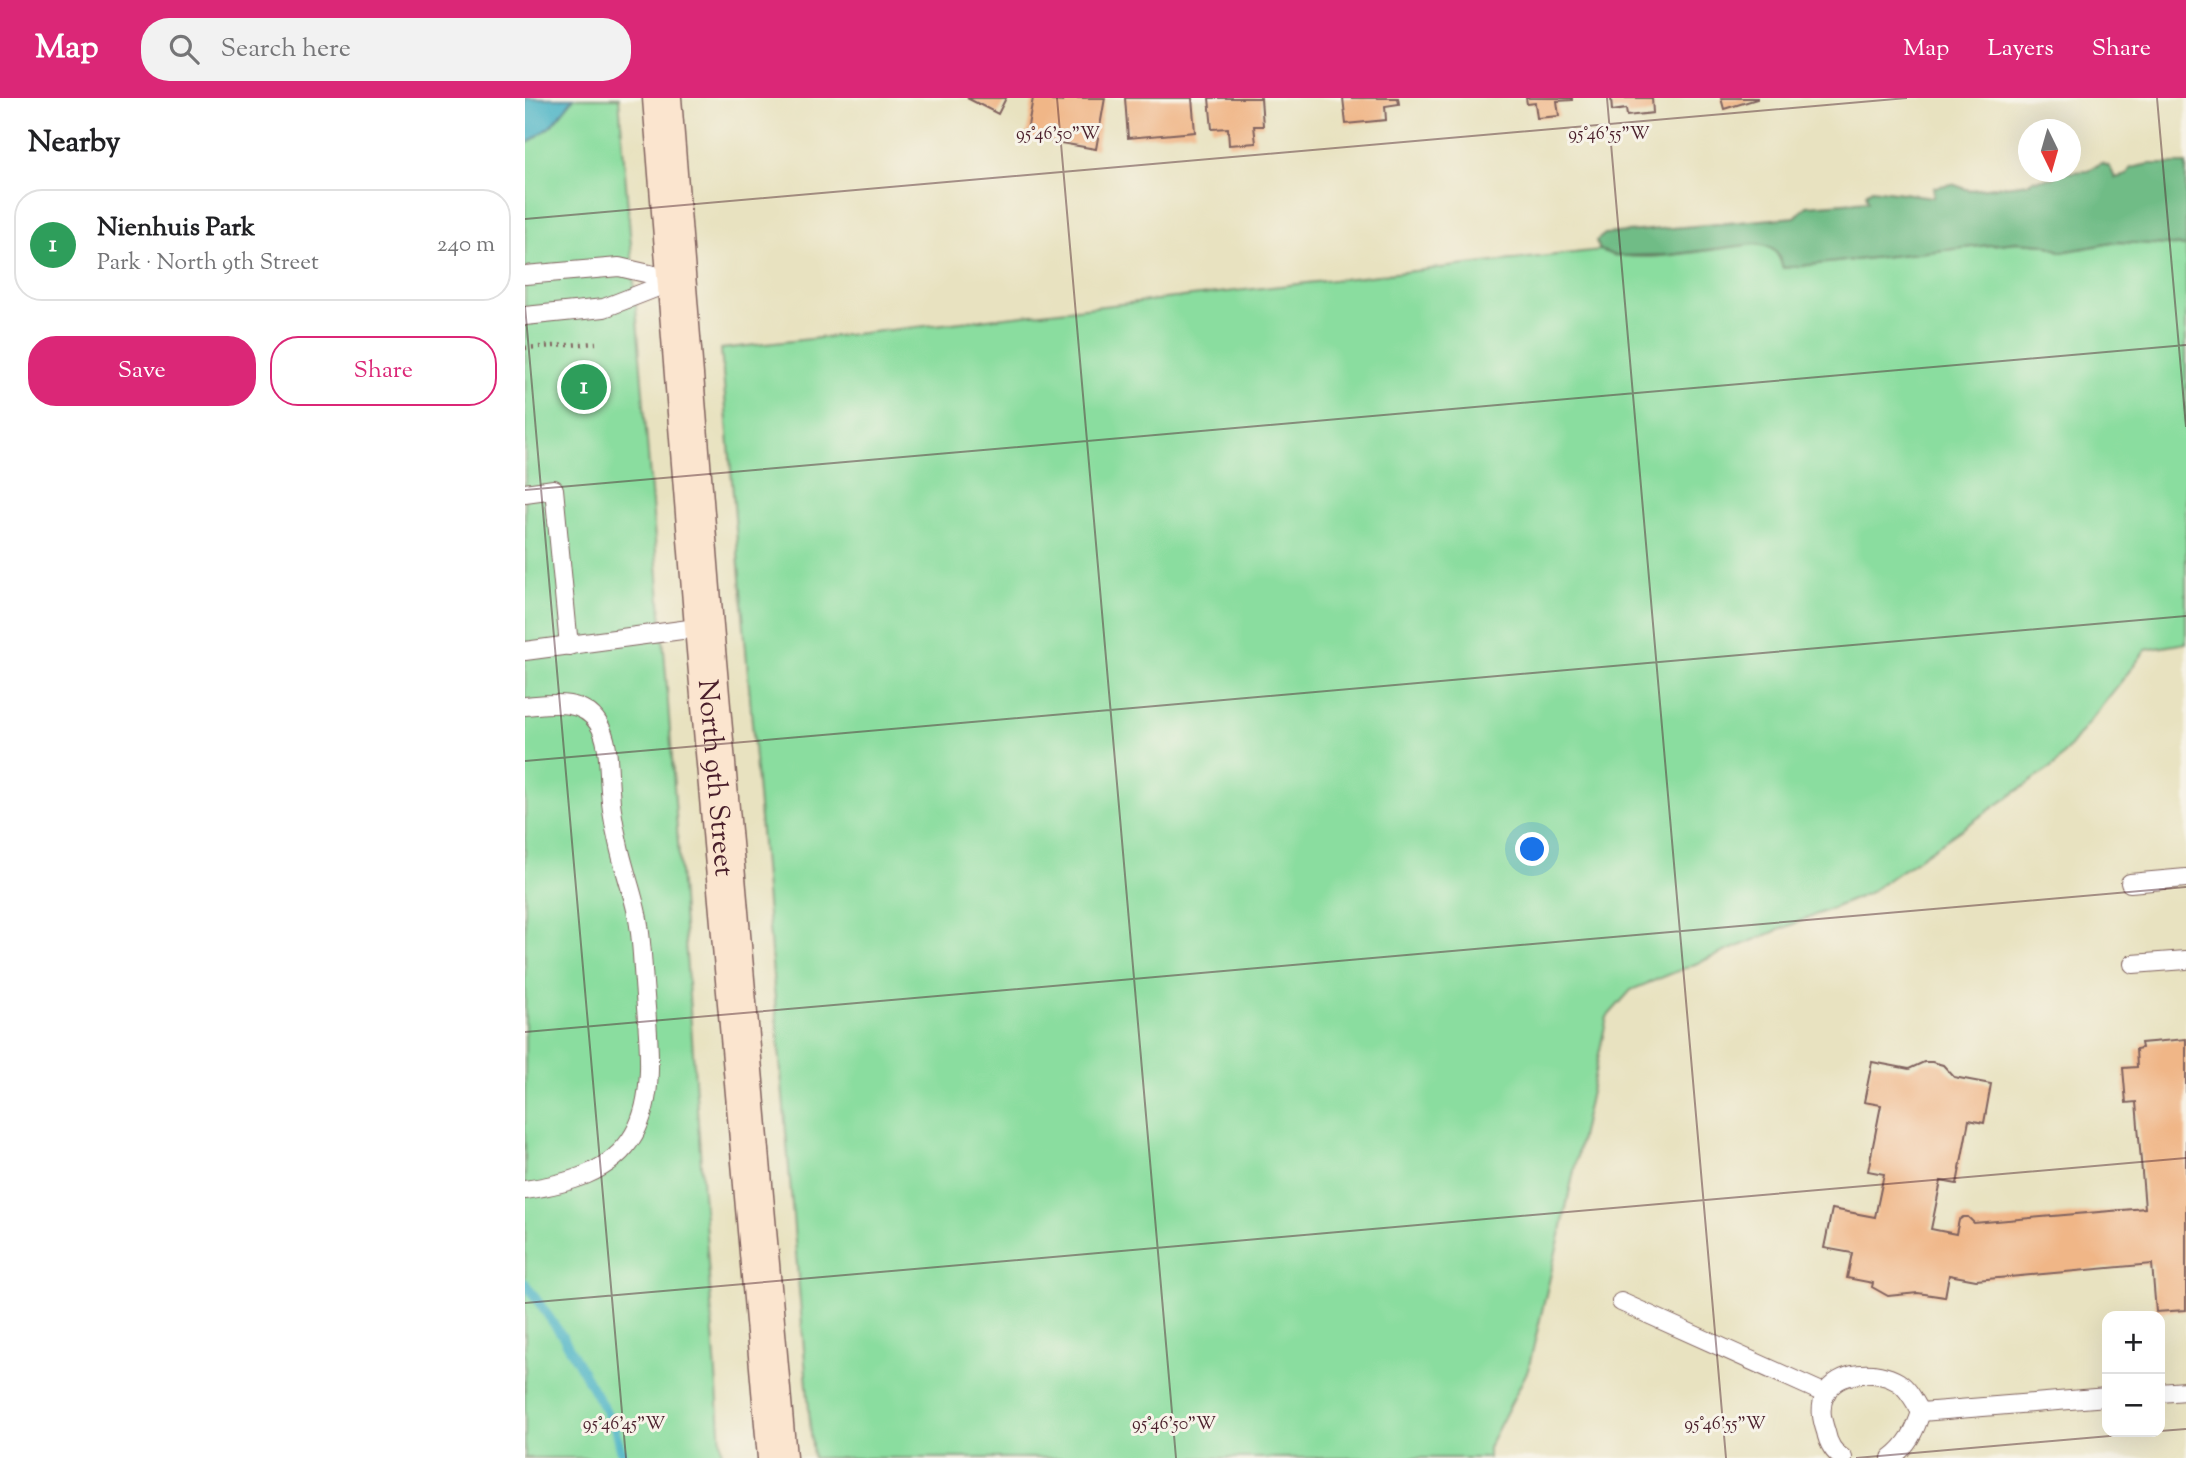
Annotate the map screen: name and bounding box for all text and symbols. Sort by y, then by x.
search box [141,18,631,81]
text: Map [35,25,99,73]
icon: search [165,30,203,68]
text: Search here [221,31,351,68]
text: Map [1903,32,1949,66]
text: Layers [1987,32,2054,66]
text: Share [2092,32,2151,66]
north arrow [2018,119,2081,182]
text: Nearby [28,122,120,165]
text: 95°46'50"W [1016,122,1100,148]
text: 95°46'55"W [1568,122,1650,148]
text: Nienhuis Park [97,210,255,247]
text: 1 [49,229,57,262]
text: 240 m [437,229,495,262]
text: Park · North 9th Street [97,247,319,280]
button: Save [28,336,256,406]
button: Share [270,336,497,406]
pin: 1 [561,361,607,413]
street label: North 9th Street [686,678,743,879]
your location [1515,832,1549,866]
map controls [2102,1311,2165,1437]
button: + [2102,1311,2165,1374]
button: − [2102,1374,2165,1437]
text: 95°46'45"W [583,1412,665,1438]
text: 95°46'50"W [1132,1412,1216,1438]
text: 95°46'55"W [1684,1412,1766,1438]

